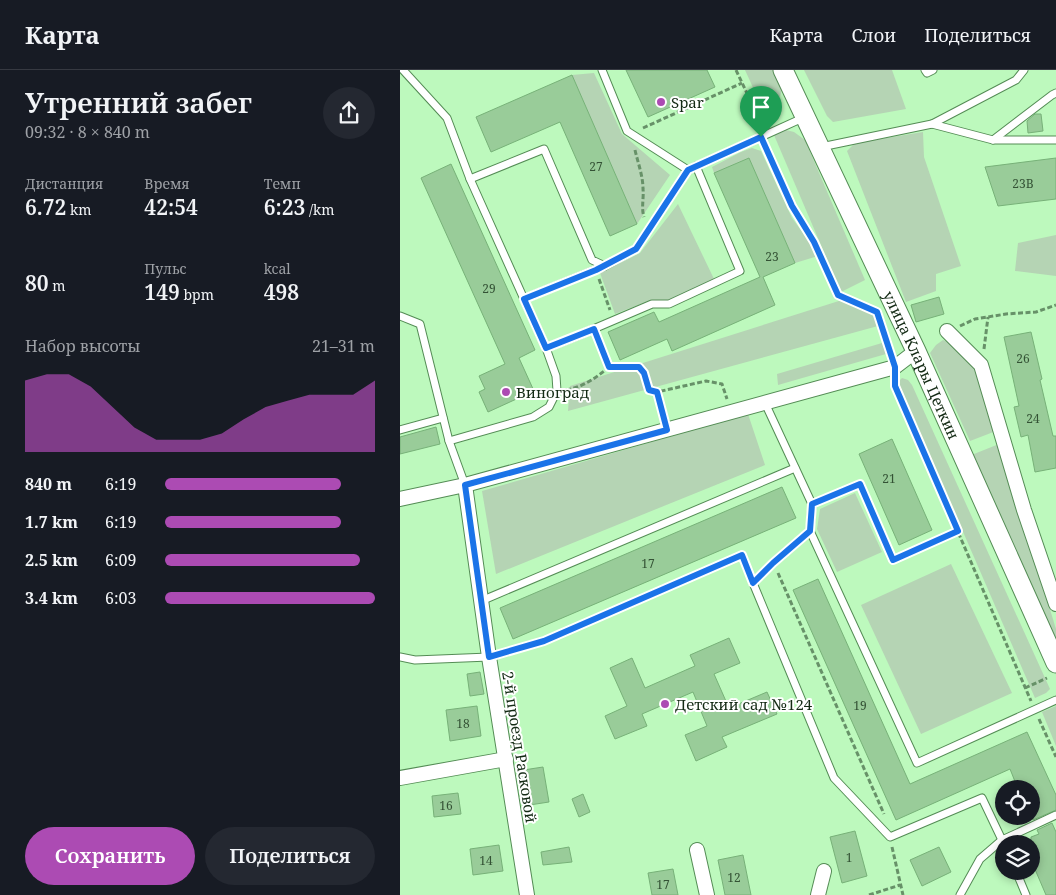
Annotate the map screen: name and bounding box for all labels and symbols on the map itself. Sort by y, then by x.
pin [740,86,782,137]
place label: Spar [671,92,704,112]
marker: Spar [655,96,667,108]
house number: 27 [589,158,603,175]
house number: 23В [1012,175,1034,192]
house number: 23 [765,248,779,265]
house number: 29 [482,280,496,297]
street label: улица Клары Цеткин [879,288,964,442]
house number: 26 [1016,350,1030,367]
place label: Виноград [516,382,589,402]
marker: Виноград [500,386,512,398]
house number: 24 [1026,410,1040,427]
house number: 21 [882,470,896,487]
house number: 17 [641,555,655,572]
street label: 2-й проезд Расковой [498,670,542,824]
place label: Детский сад №124 [675,694,813,714]
house number: 19 [853,697,867,714]
marker: Детский сад №124 [659,698,671,710]
house number: 18 [456,715,470,732]
house number: 16 [439,797,453,814]
house number: 1 [846,849,852,866]
house number: 14 [479,852,493,869]
house number: 12 [727,869,741,886]
house number: 17 [656,876,670,893]

